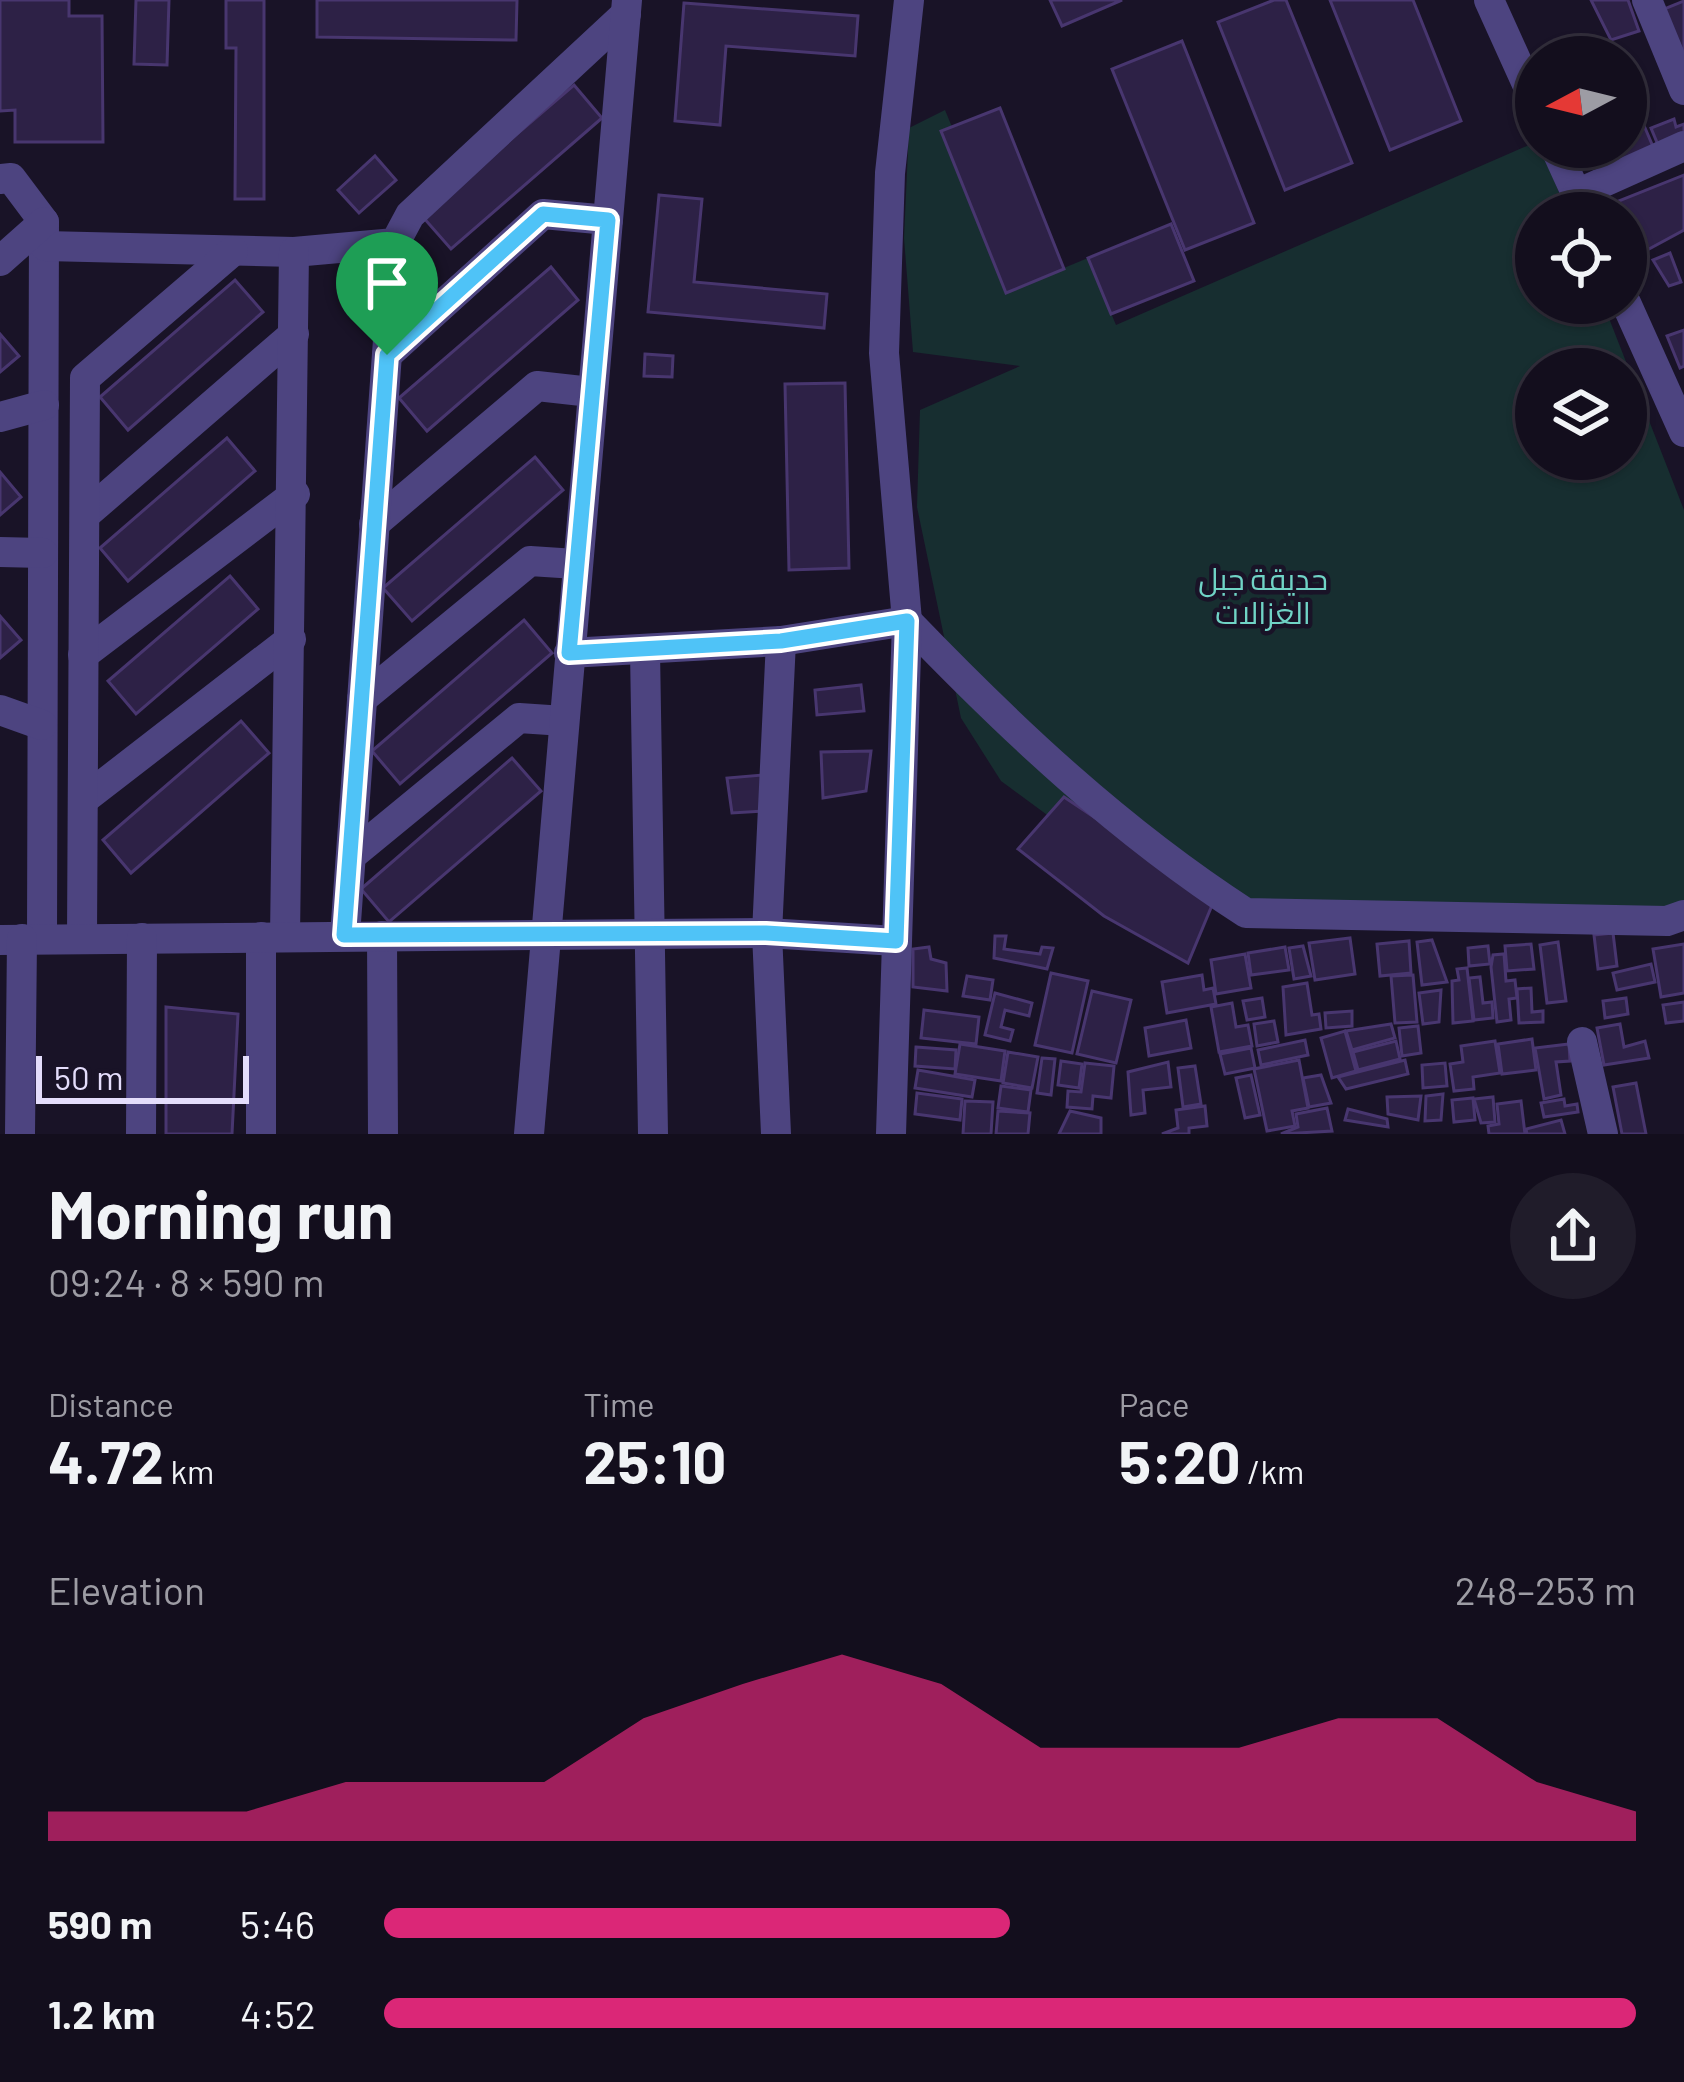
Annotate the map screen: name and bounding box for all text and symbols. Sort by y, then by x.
north arrow [1515,36,1647,168]
map controls [1515,36,1647,480]
button: locate [1515,192,1647,324]
pin [336,232,438,355]
icon: arrive [354,250,420,316]
button: layers [1515,348,1647,480]
park label: حديقة جبل الغزالات [1198,560,1328,631]
scale bar [36,1050,249,1103]
text: 50 m [54,1057,124,1097]
text: Morning run [48,1173,394,1252]
button: share [1510,1173,1636,1299]
text: 09:24 · 8 × 590 m [48,1258,325,1305]
text: Distance [48,1384,174,1424]
text: Time [583,1384,655,1424]
text: Pace [1119,1384,1190,1424]
text: 4.72 [48,1424,164,1496]
text: 25:10 [583,1424,727,1496]
text: 5:20 [1119,1424,1241,1496]
text: km [164,1451,214,1491]
text: /km [1241,1451,1304,1491]
text: Elevation [48,1566,205,1613]
text: 248–253 m [1455,1566,1636,1613]
text: 590 m [48,1900,152,1947]
text: 5:46 [240,1900,315,1947]
text: 1.2 km [48,1990,155,2037]
text: 4:52 [240,1990,316,2037]

